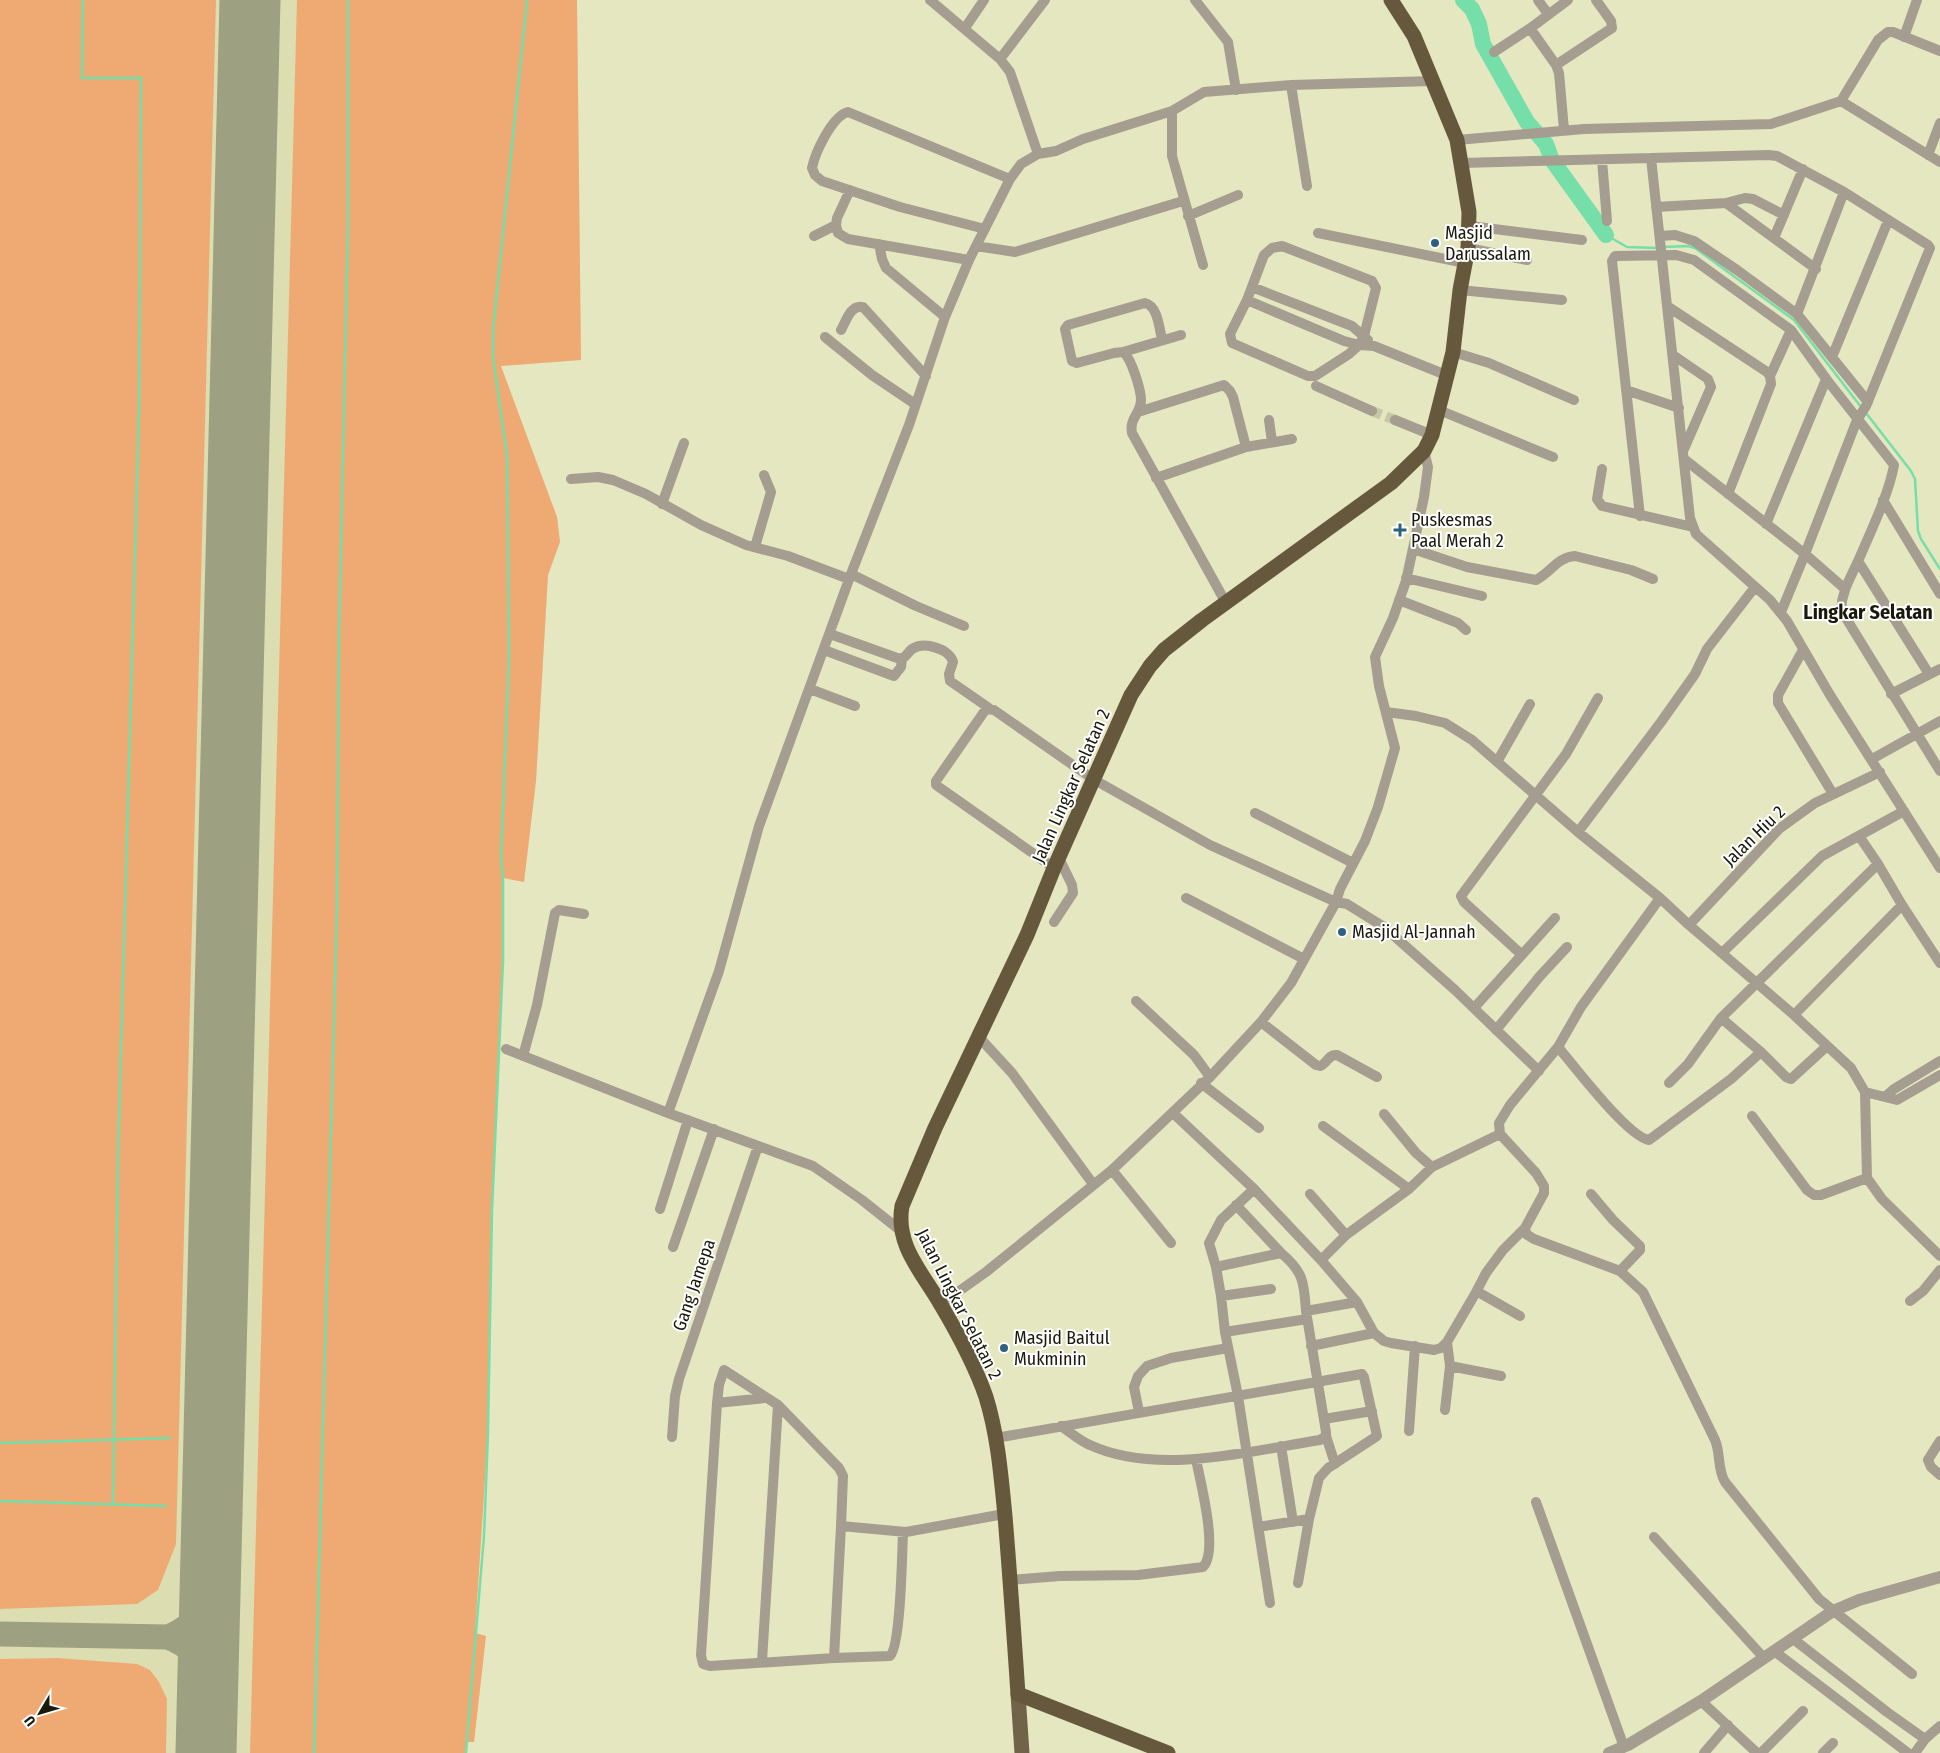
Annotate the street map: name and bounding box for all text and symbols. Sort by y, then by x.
place label: Masjid Darussalam [1445,222,1531,265]
marker: Masjid Darussalam [1429,237,1441,249]
place label: Puskesmas Paal Merah 2 [1411,509,1504,552]
marker: Puskesmas Paal Merah 2 [1393,523,1407,537]
district label: Lingkar Selatan [1803,600,1933,624]
street label: Jalan Lingkar Selatan 2 [1027,706,1115,866]
street label: Jalan Hiu 2 [1718,801,1790,871]
place label: Masjid Al-Jannah [1352,921,1476,943]
marker: Masjid Al-Jannah [1336,926,1348,938]
street label: Jalan Lingkar Selatan 2 [911,1225,1007,1383]
street label: Gang Jamepa [668,1236,720,1334]
place label: Masjid Baitul Mukminin [1014,1327,1110,1370]
marker: Masjid Baitul Mukminin [998,1342,1010,1354]
north arrow [15,1688,65,1738]
text: U [21,1712,39,1729]

